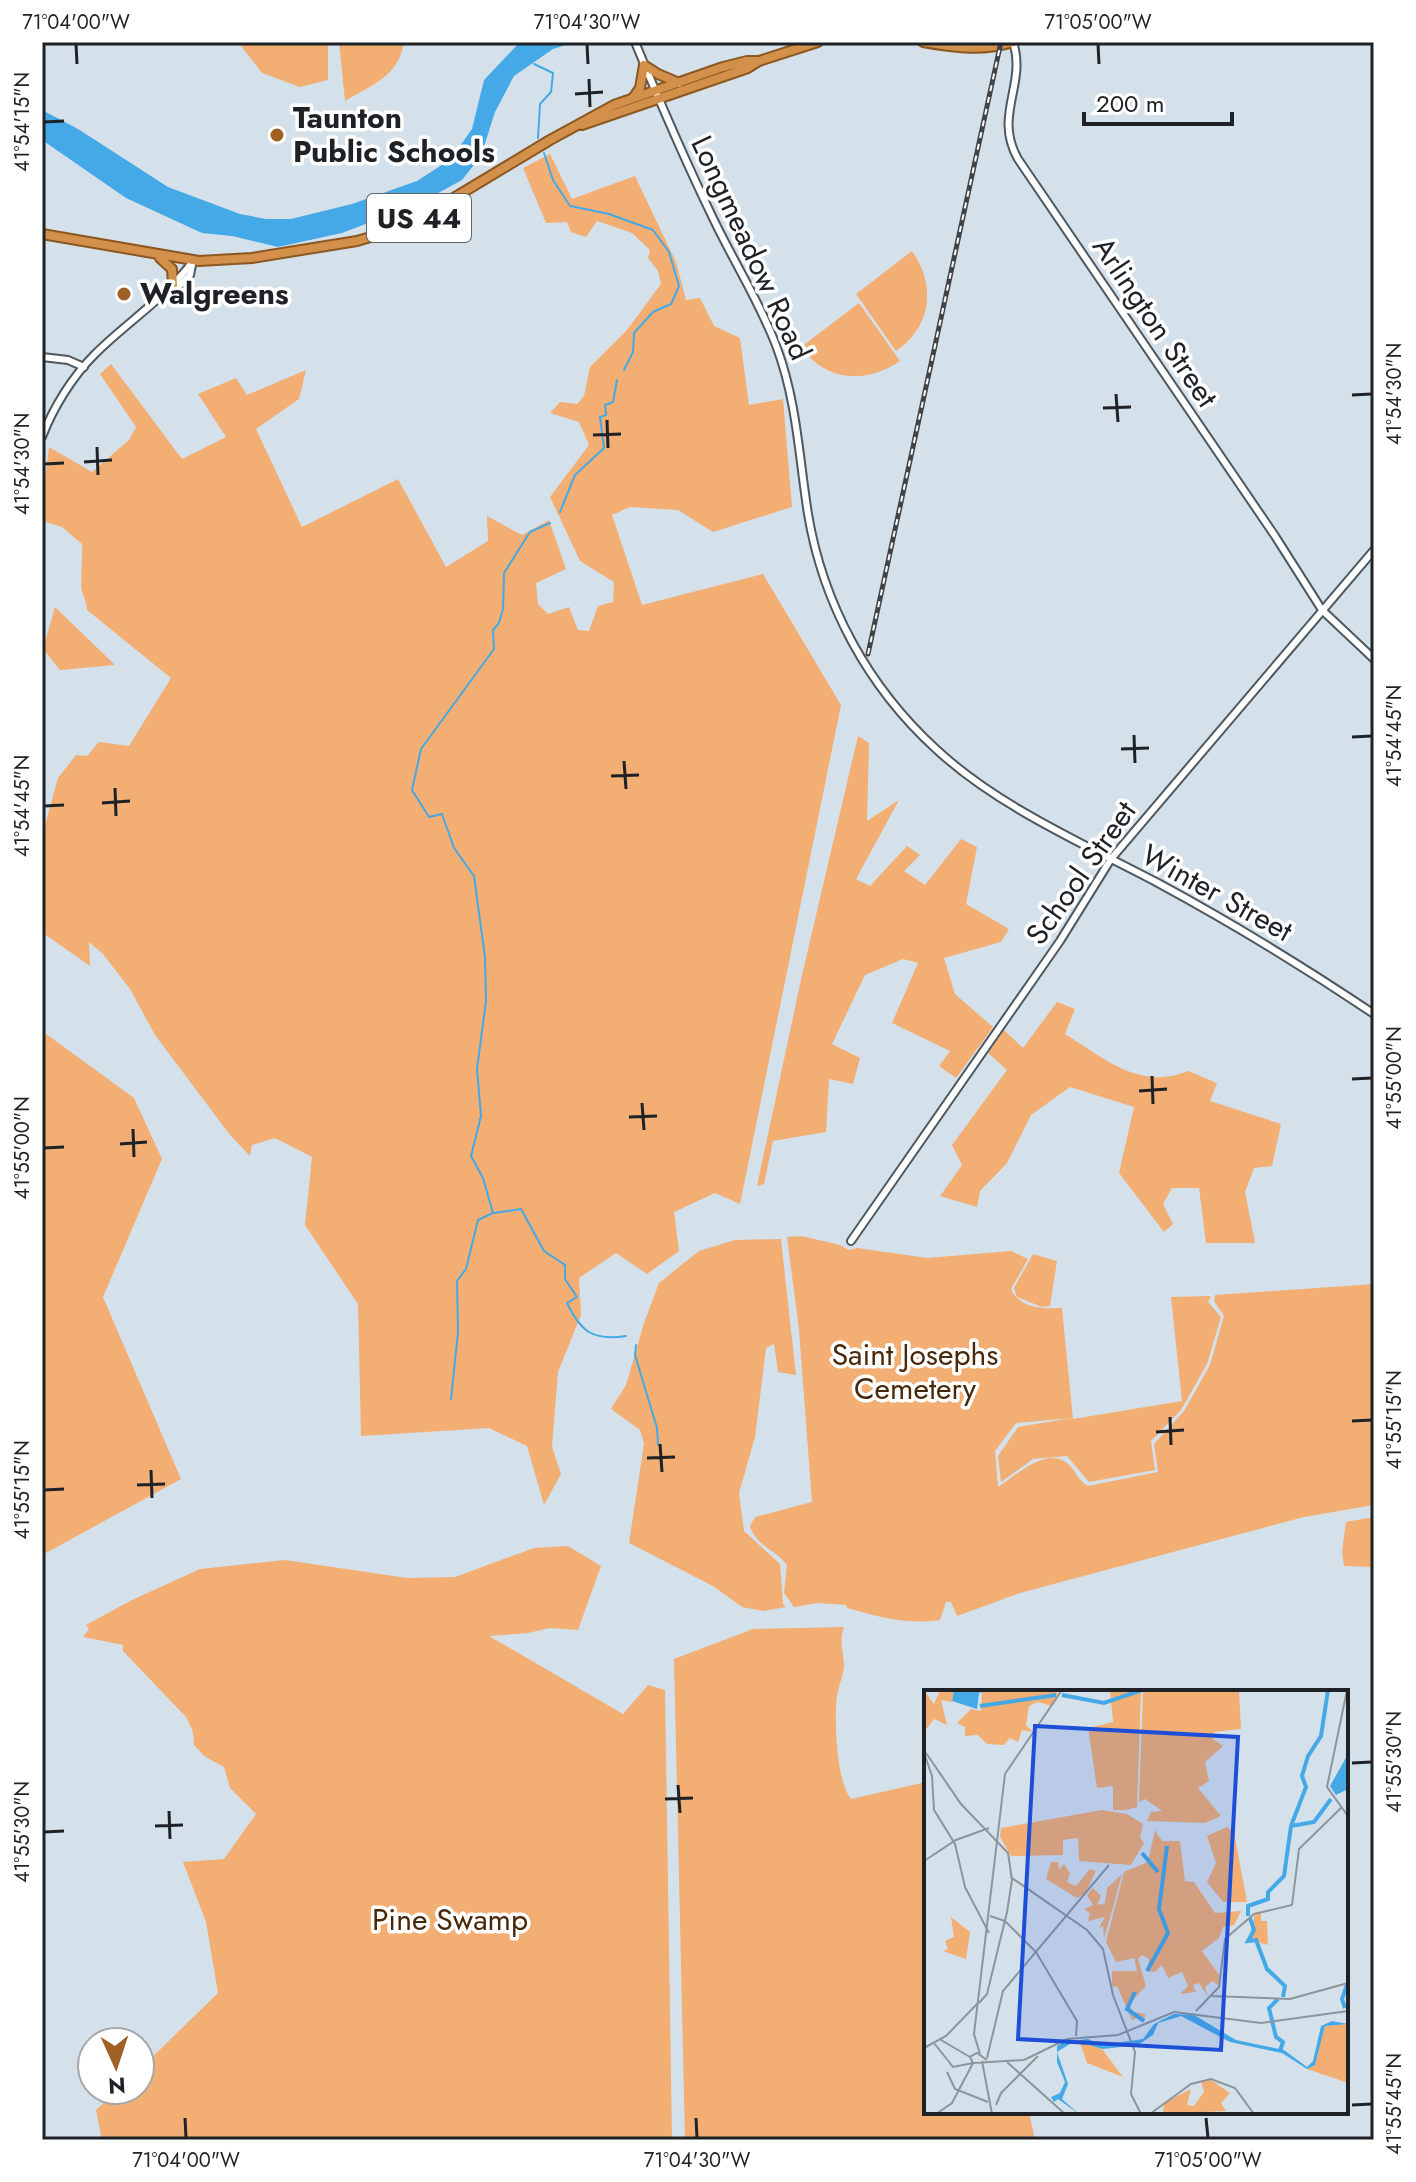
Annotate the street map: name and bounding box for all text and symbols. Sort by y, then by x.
text: 71°04'00"W [22,8,130,37]
text: 71°04'30"W [534,8,640,37]
text: 71°05'00"W [1044,8,1152,37]
text: 41°54'15"N [8,72,37,172]
scale bar [1084,76,1232,126]
text: 200 m [1096,86,1164,121]
place label: Taunton Public Schools [293,96,495,173]
marker: Taunton Public Schools [268,126,286,144]
street label: Longmeadow Road [681,129,822,367]
road number: US 44 [367,194,471,242]
street label: Arlington Street [1082,228,1229,416]
place label: Walgreens [140,272,289,315]
marker: Walgreens [115,285,133,303]
text: 41°54'30"N [1380,343,1409,445]
text: 41°54'30"N [8,413,37,515]
text: 41°54'45"N [1380,685,1409,787]
text: 41°54'45"N [8,755,37,857]
street label: School Street [1015,791,1146,953]
street label: Winter Street [1134,833,1301,952]
text: 41°55'00"N [1380,1026,1409,1130]
text: 41°55'00"N [8,1096,37,1200]
park label: Saint Josephs Cemetery [832,1333,998,1410]
text: 41°55'15"N [1380,1370,1409,1470]
text: 41°55'15"N [8,1440,37,1540]
inset map [924,1690,1348,2114]
text: 41°55'30"N [1380,1711,1409,1813]
text: 41°55'30"N [8,1781,37,1883]
park label: Pine Swamp [372,1898,528,1941]
north arrow [76,2026,156,2106]
text: 41°55'45"N [1380,2053,1409,2155]
text: N [107,2070,127,2102]
text: 71°04'00"W [132,2146,240,2175]
text: 71°04'30"W [644,2146,750,2175]
text: 71°05'00"W [1154,2146,1262,2175]

